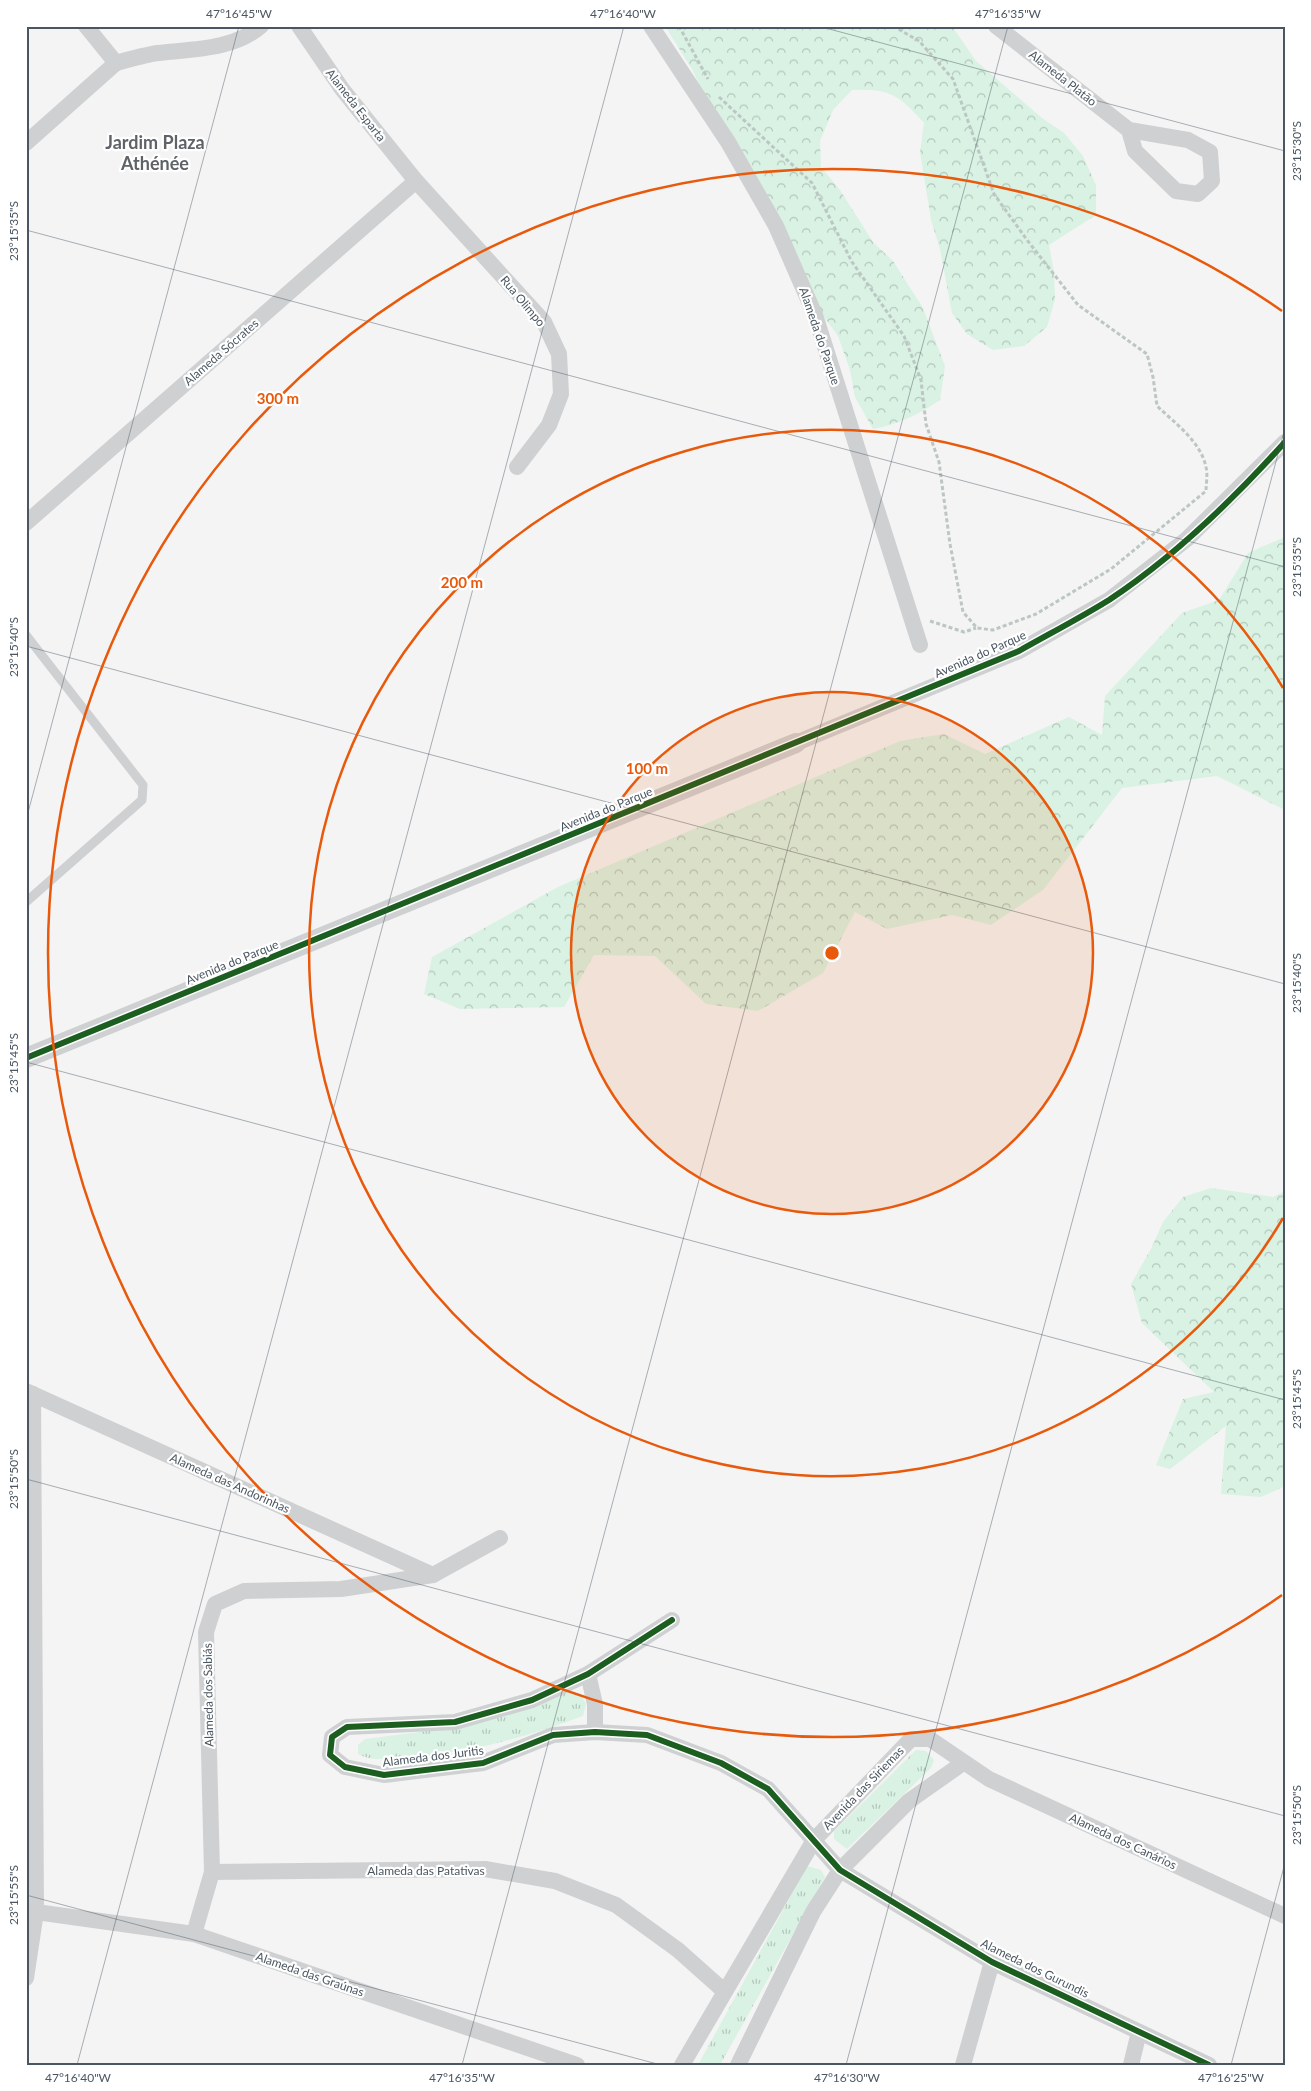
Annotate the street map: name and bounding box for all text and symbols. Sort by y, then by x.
text: 47°16'45"W [206,6,273,21]
text: 47°16'40"W [590,6,657,21]
text: 47°16'35"W [975,6,1042,21]
street label: Alameda Platão [1026,47,1100,109]
street label: Alameda Esparta [323,66,389,144]
text: 23°15'30"S [1289,121,1304,181]
district label: Jardim Plaza Athénée [105,131,205,174]
text: 23°15'35"S [6,201,21,261]
street label: Rua Olimpo [497,273,549,330]
street label: Alameda do Parque [796,285,844,387]
street label: Alameda Sócrates [181,316,261,388]
text: 300 m [257,389,299,407]
text: 23°15'35"S [1289,537,1304,597]
text: 200 m [441,573,483,591]
text: 23°15'40"S [6,617,21,677]
street label: Avenida do Parque [932,627,1028,681]
text: 100 m [626,759,668,777]
street label: Avenida do Parque [557,784,655,834]
street label: Avenida do Parque [183,937,281,987]
centre of rings [823,944,841,962]
text: 23°15'40"S [1289,953,1304,1013]
text: 23°15'45"S [6,1033,21,1093]
text: 23°15'45"S [1289,1369,1304,1429]
text: 23°15'50"S [6,1449,21,1509]
street label: Alameda das Andorinhas [168,1450,292,1516]
street label: Alameda dos Sabiás [200,1643,216,1747]
street label: Alameda dos Juritis [382,1742,484,1770]
street label: Avenida das Siriemas [819,1743,907,1833]
text: 23°15'50"S [1289,1785,1304,1845]
street label: Alameda dos Canários [1067,1810,1179,1872]
street label: Alameda das Patativas [367,1863,485,1878]
text: 23°15'55"S [6,1865,21,1925]
street label: Alameda dos Gurundis [978,1935,1092,2001]
street label: Alameda das Graúnas [254,1948,366,2000]
text: 47°16'40"W [45,2070,112,2085]
text: 47°16'35"W [429,2070,496,2085]
text: 47°16'30"W [814,2070,881,2085]
text: 47°16'25"W [1198,2070,1265,2085]

